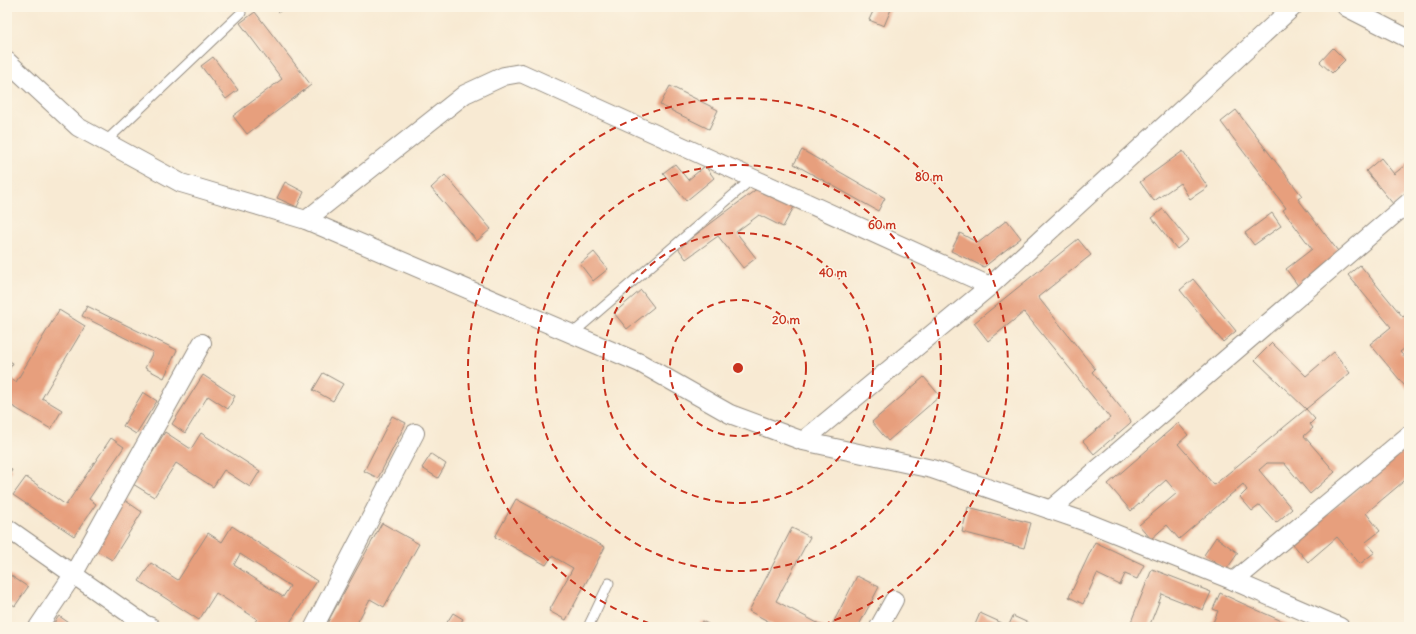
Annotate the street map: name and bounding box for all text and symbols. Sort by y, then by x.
text: 80 m [915,169,944,184]
text: 60 m [868,217,897,232]
text: 40 m [819,265,848,280]
text: 20 m [772,312,800,327]
centre of rings [731,361,745,375]

